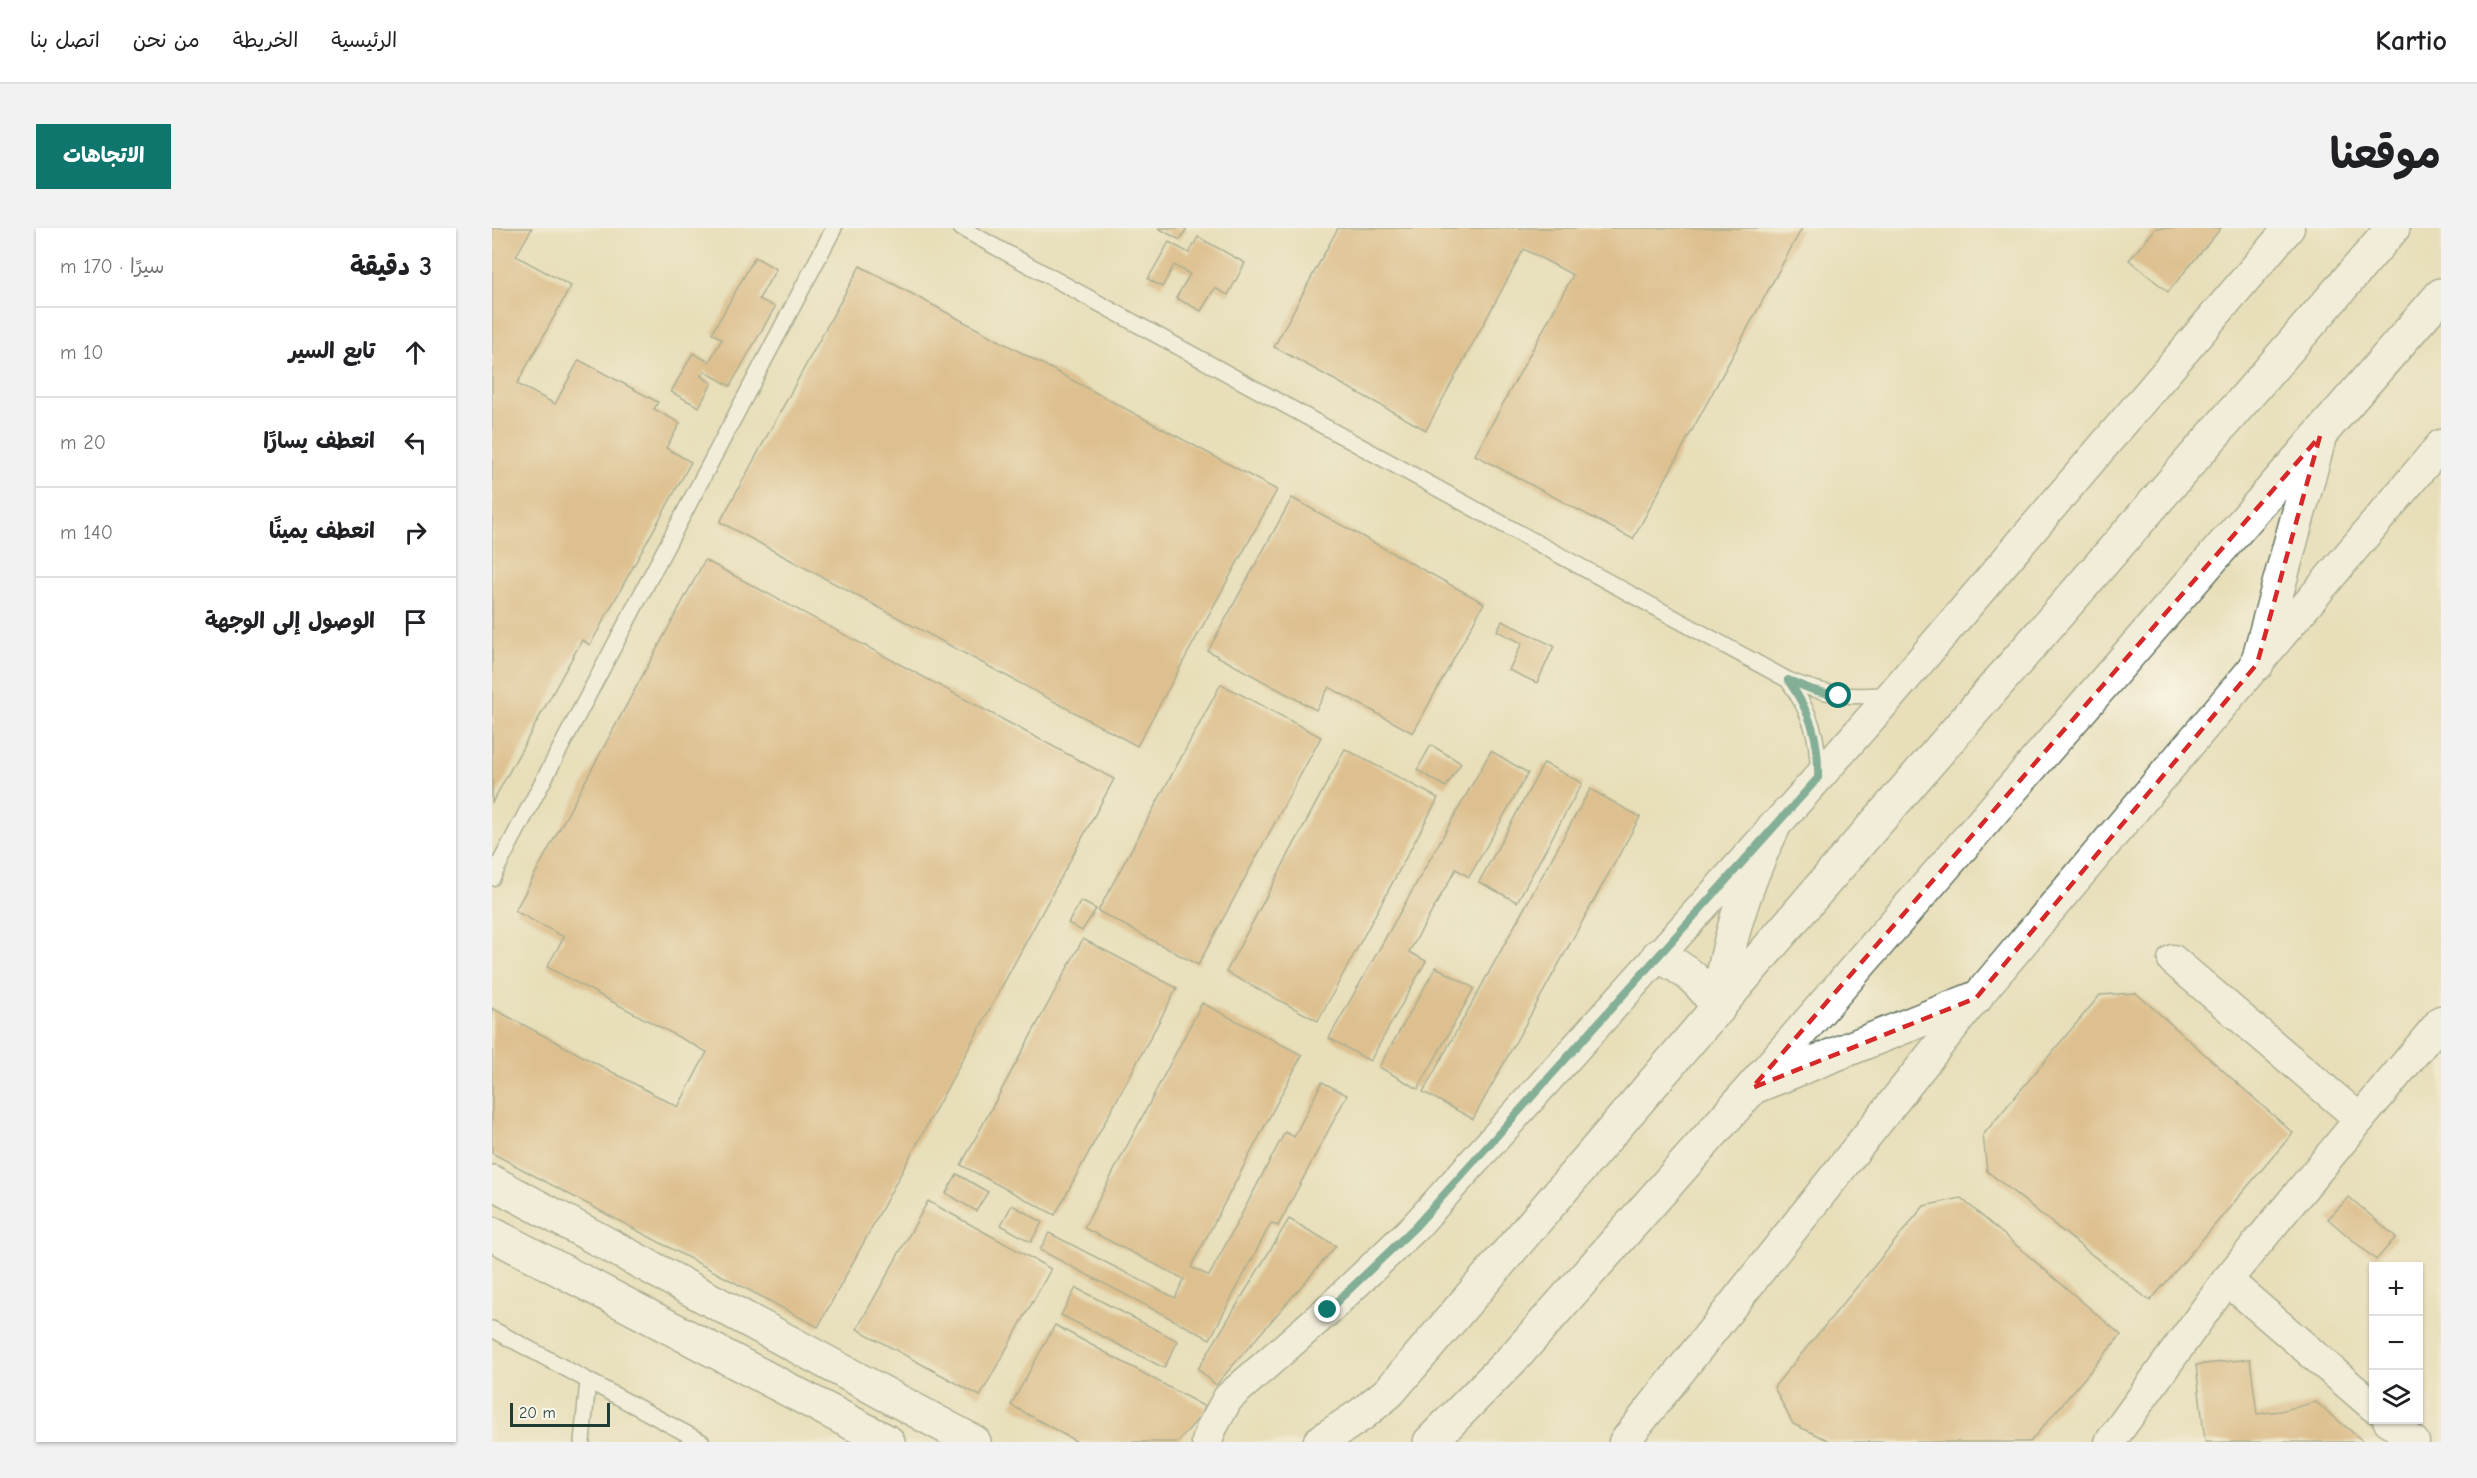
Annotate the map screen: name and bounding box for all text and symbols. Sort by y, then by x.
text: Kartio [2375,25,2447,57]
text: اتصل بنا [30,28,100,52]
text: من نحن [133,28,200,52]
text: الخريطة [233,28,298,52]
text: الرئيسية [331,28,397,52]
button: الاتجاهات [36,124,171,189]
text: موقعنا [2330,130,2441,179]
text: 3 دقيقة [350,252,432,282]
text: سيرًا · 170 m [60,255,164,278]
icon: ahead [399,336,432,369]
text: تابع السير [289,338,375,364]
text: 10 m [60,341,103,364]
icon: left [399,426,432,459]
text: انعطف يسارًا [263,428,375,454]
text: 20 m [60,431,106,454]
icon: right [399,516,432,549]
text: انعطف يمينًا [269,518,375,544]
text: 140 m [60,521,113,544]
icon: arrive [399,606,432,639]
text: الوصول إلى الوجهة [205,608,375,634]
route start [1825,682,1851,708]
map controls [2369,1262,2423,1424]
button: + [2369,1262,2423,1316]
route end [1314,1296,1340,1322]
button: − [2369,1316,2423,1370]
button: layers [2369,1370,2423,1424]
scale bar [510,1400,610,1428]
text: 20 m [519,1404,556,1422]

